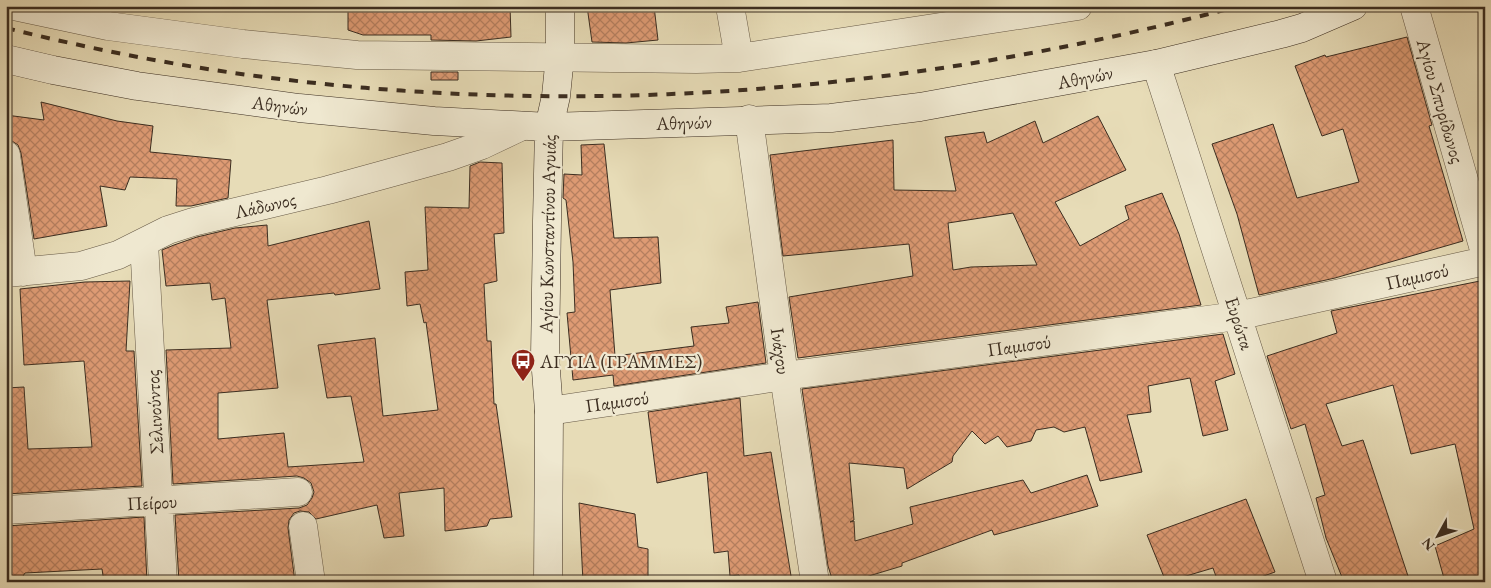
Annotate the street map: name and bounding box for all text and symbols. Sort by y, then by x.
street label: Αγίου Σπυρίδωνος [1411,35,1470,166]
street label: Αθηνών [1054,60,1115,95]
street label: Αθηνών [250,90,310,121]
street label: Αθηνών [655,109,713,136]
street label: Αγίου Κωνσταντίνου Αγυιάς [533,134,562,335]
street label: Λάδωνος [231,186,298,225]
street label: Παμισού [1383,257,1451,296]
street label: Ευρώτα [1219,294,1260,353]
street label: Ινάχου [765,326,796,376]
street label: Παμισού [986,329,1052,362]
bus stop icon: ΑΓΥΙΑ (ΓΡΑΜΜΕΣ) [510,348,536,382]
place label: ΑΓΥΙΑ (ΓΡΑΜΜΕΣ) [539,349,702,374]
street label: Σελινούντος [140,369,169,455]
street label: Παμισού [584,385,650,418]
street label: Πείρου [126,489,178,516]
north arrow [1414,510,1464,560]
text: N [1417,534,1439,554]

